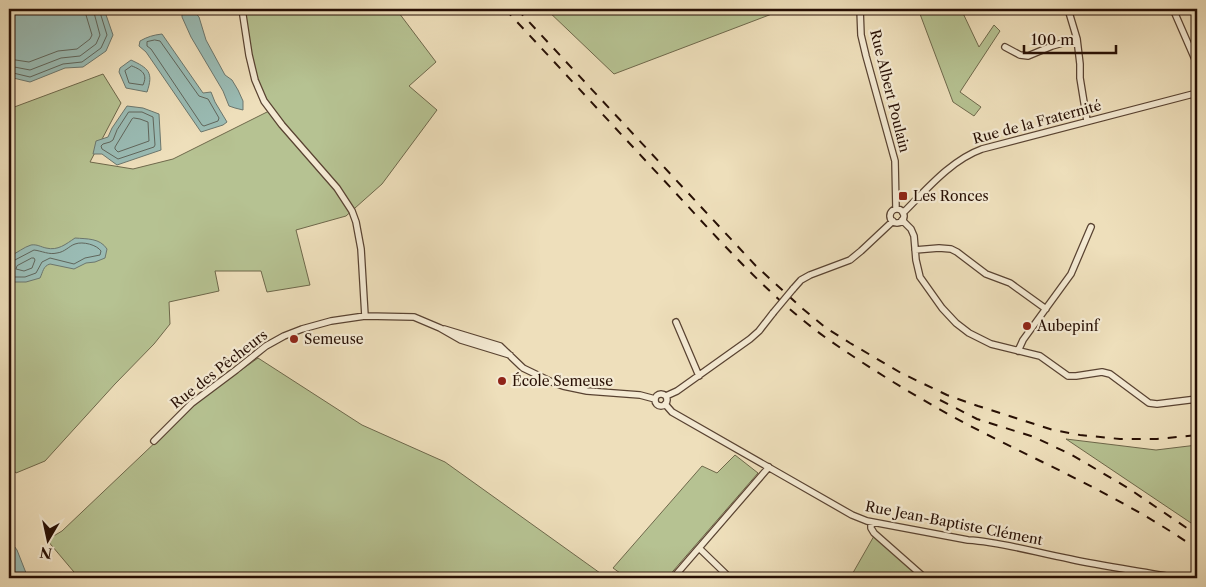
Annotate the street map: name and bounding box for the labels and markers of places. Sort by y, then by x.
place label: Les Ronces [913,187,989,205]
marker: Les Ronces [897,190,909,202]
place label: Aubepinf [1036,317,1101,335]
marker: Aubepinf [1021,320,1033,332]
place label: Semeuse [304,330,364,348]
marker: Semeuse [288,333,300,345]
place label: École Semeuse [512,372,613,390]
marker: École Semeuse [496,375,508,387]

